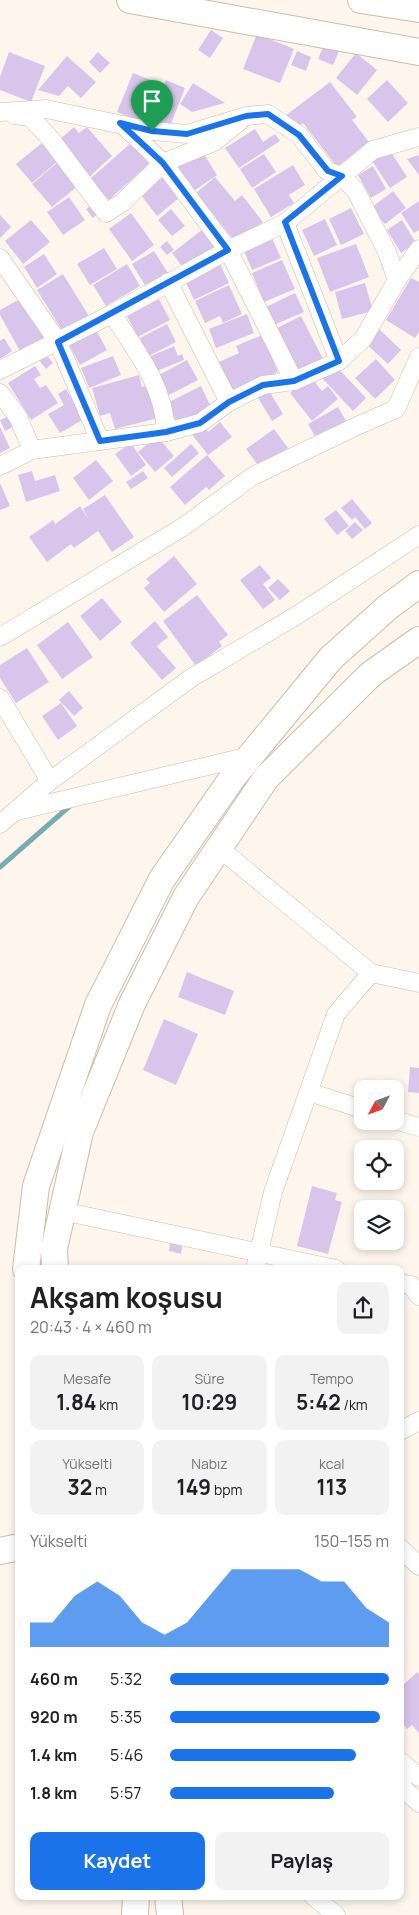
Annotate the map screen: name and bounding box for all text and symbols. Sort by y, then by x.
pin [131,80,173,131]
icon: arrive [138,87,166,115]
north arrow [354,1080,404,1130]
map controls [354,1080,404,1250]
button: locate [354,1140,404,1190]
button: layers [354,1200,404,1250]
text: Akşam koşusu [30,1278,223,1316]
button: share [337,1282,389,1334]
text: 20:43 · 4 × 460 m [30,1316,152,1338]
text: Mesafe [63,1369,111,1388]
text: Süre [194,1369,225,1388]
text: Tempo [310,1369,354,1388]
text: 1.84 [56,1388,97,1416]
text: 10:29 [182,1388,237,1416]
text: 5:42 [296,1388,341,1416]
text: km [97,1395,118,1414]
text: /km [341,1395,368,1414]
text: Yükselti [62,1454,112,1473]
text: Nabız [191,1454,228,1473]
text: kcal [319,1454,345,1473]
text: 32 [67,1473,92,1501]
text: 149 [177,1473,211,1501]
text: 113 [317,1473,347,1501]
text: m [92,1480,107,1499]
text: bpm [211,1480,242,1499]
text: Yükselti [30,1530,87,1552]
text: 150–155 m [314,1530,389,1552]
text: 460 m [30,1668,78,1690]
text: 5:32 [110,1668,142,1690]
text: 920 m [30,1706,78,1728]
text: 5:35 [110,1706,142,1728]
text: 1.4 km [30,1744,77,1766]
text: 5:46 [110,1744,143,1766]
text: 1.8 km [30,1782,77,1804]
text: 5:57 [110,1782,141,1804]
button: Kaydet [30,1832,205,1890]
button: Paylaş [215,1832,389,1890]

